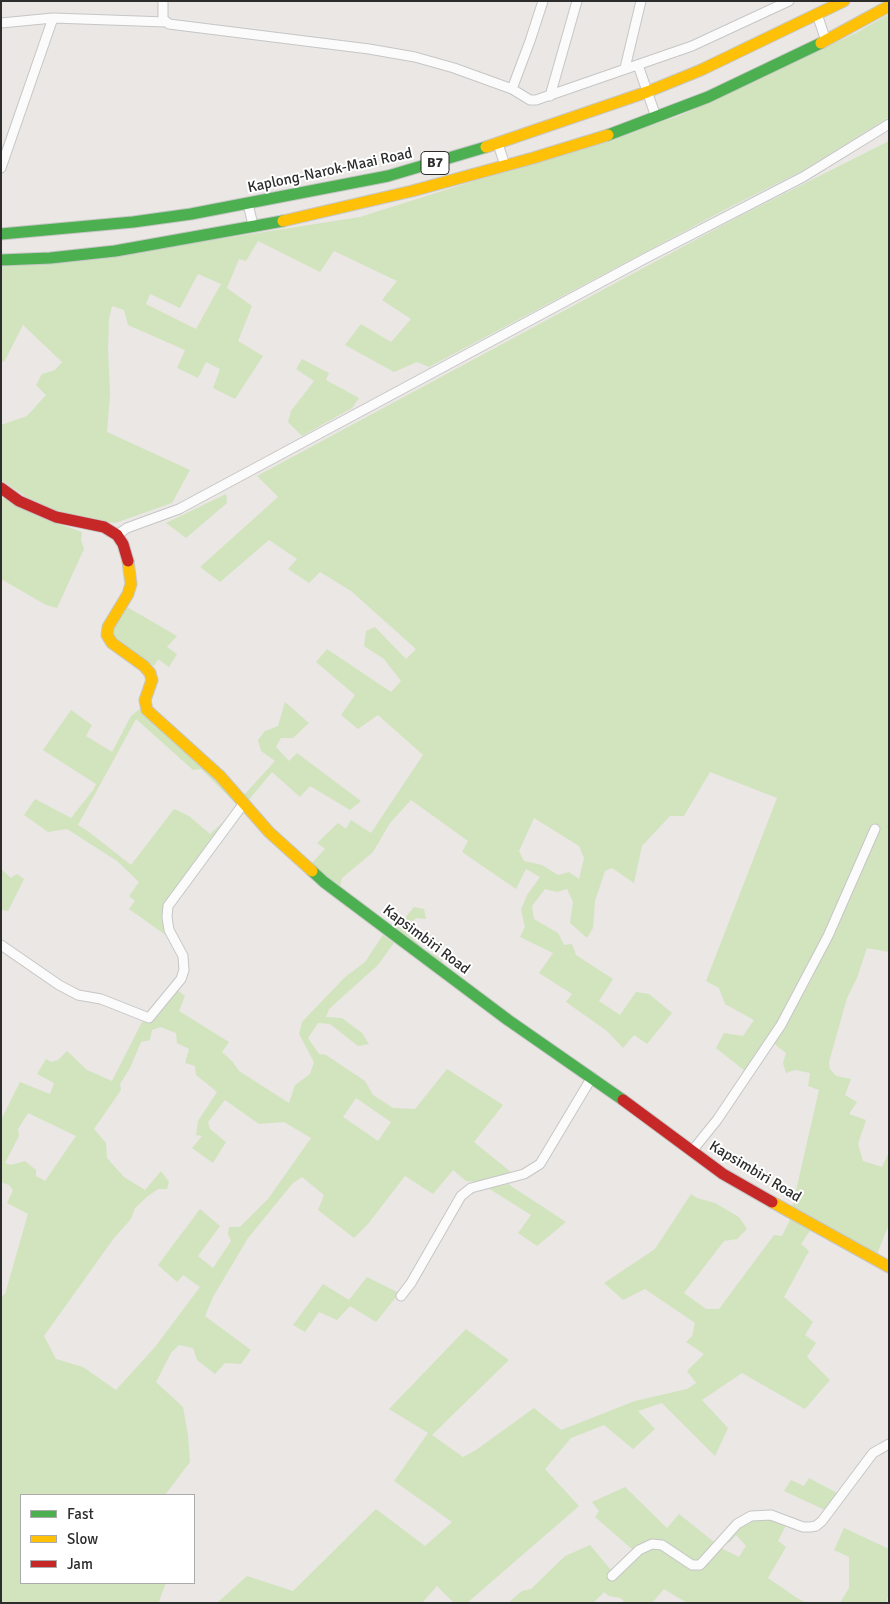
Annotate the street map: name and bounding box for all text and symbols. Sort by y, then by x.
street label: Kaplong-Narok-Maai Road [246,145,414,197]
road number: B7 [421,152,449,174]
street label: Kapsimbiri Road [379,901,473,979]
street label: Kapsimbiri Road [706,1137,804,1207]
legend [20,1494,195,1584]
text: Fast [67,1505,94,1523]
text: Slow [67,1530,98,1548]
text: Jam [67,1555,93,1573]

